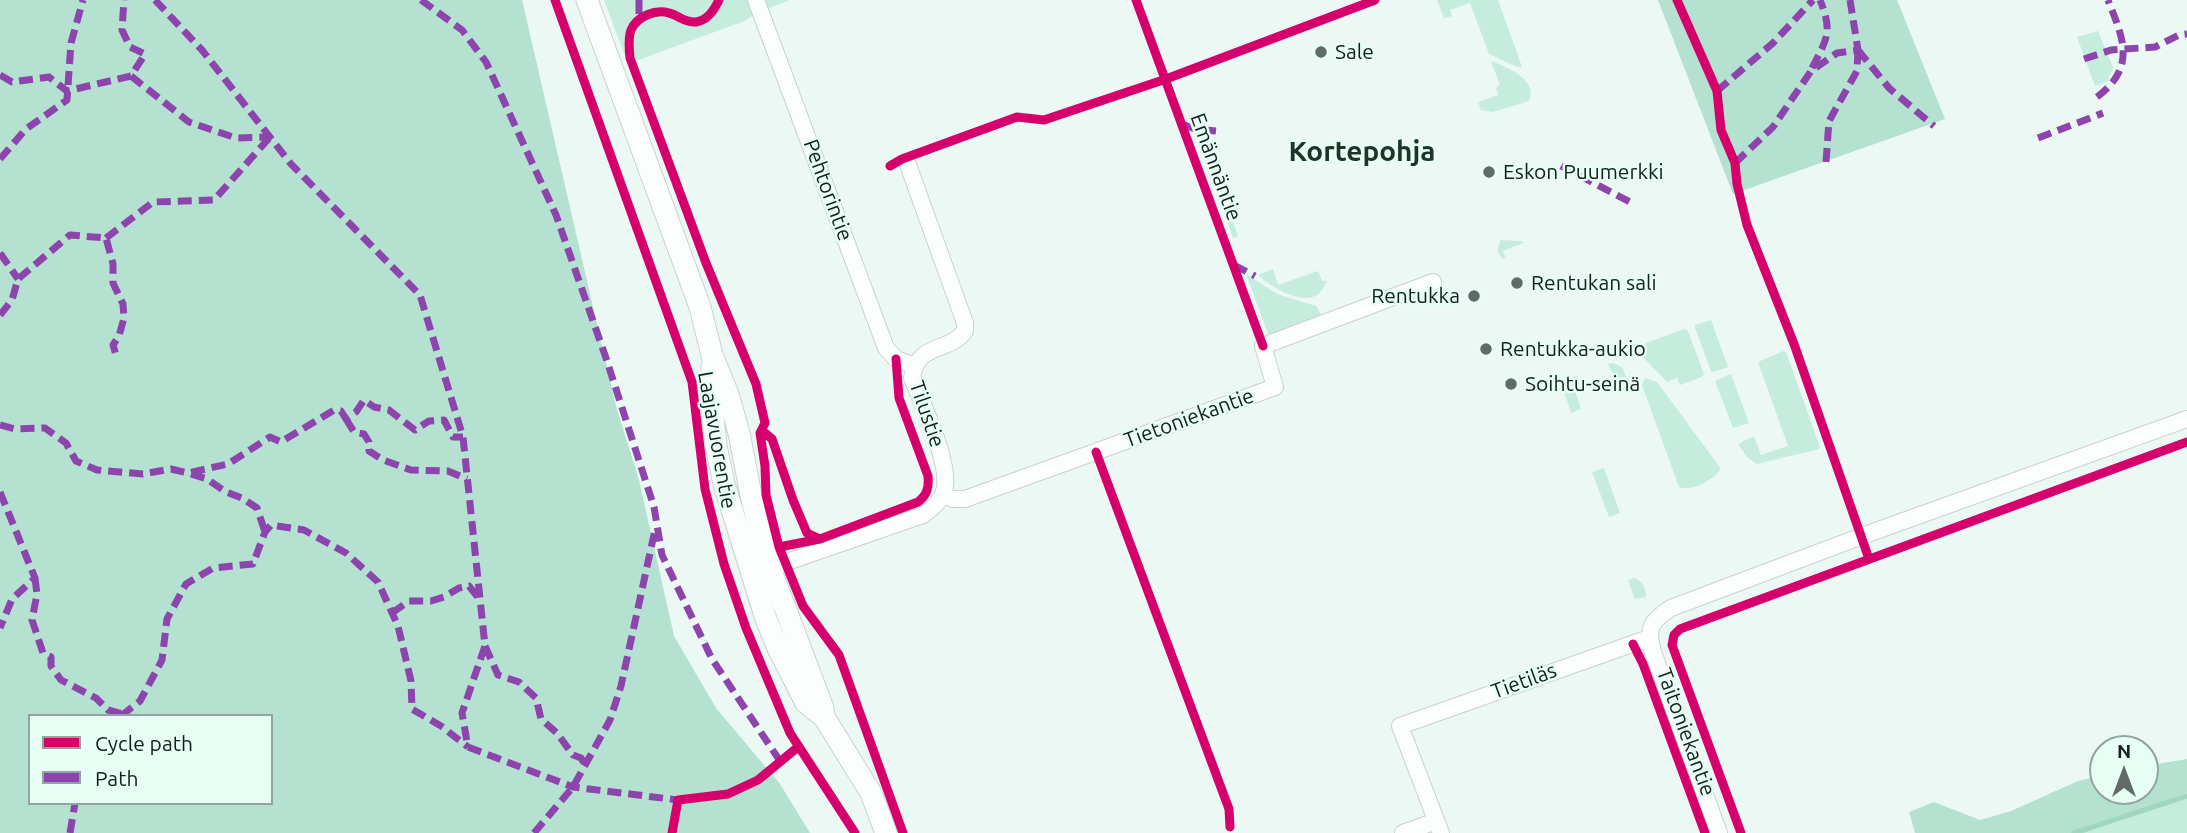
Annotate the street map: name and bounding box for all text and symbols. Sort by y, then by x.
place label: Sale [1335,39,1374,65]
marker: Sale [1313,44,1329,60]
street label: Emännäntie [1185,110,1247,224]
district label: Kortepohja [1289,135,1435,169]
street label: Pehtorintie [798,136,858,244]
place label: Eskon Puumerkki [1503,159,1664,185]
marker: Eskon Puumerkki [1481,164,1497,180]
place label: Rentukan sali [1531,270,1657,296]
marker: Rentukan sali [1509,275,1525,291]
place label: Rentukka [1371,283,1460,309]
marker: Rentukka [1466,288,1482,304]
place label: Rentukka-aukio [1500,336,1646,362]
marker: Rentukka-aukio [1478,341,1494,357]
street label: Laajavuorentie [693,369,741,511]
place label: Soihtu-seinä [1525,371,1640,397]
marker: Soihtu-seinä [1503,376,1519,392]
street label: Tilustie [904,377,950,451]
street label: Tietoniekantie [1121,383,1257,453]
street label: Tietiläs [1488,658,1560,704]
street label: Taitoniekantie [1651,665,1721,799]
legend [28,714,273,805]
text: Cycle path [95,731,193,755]
north arrow [2089,735,2159,805]
text: N [2117,740,2131,762]
text: Path [95,766,138,790]

